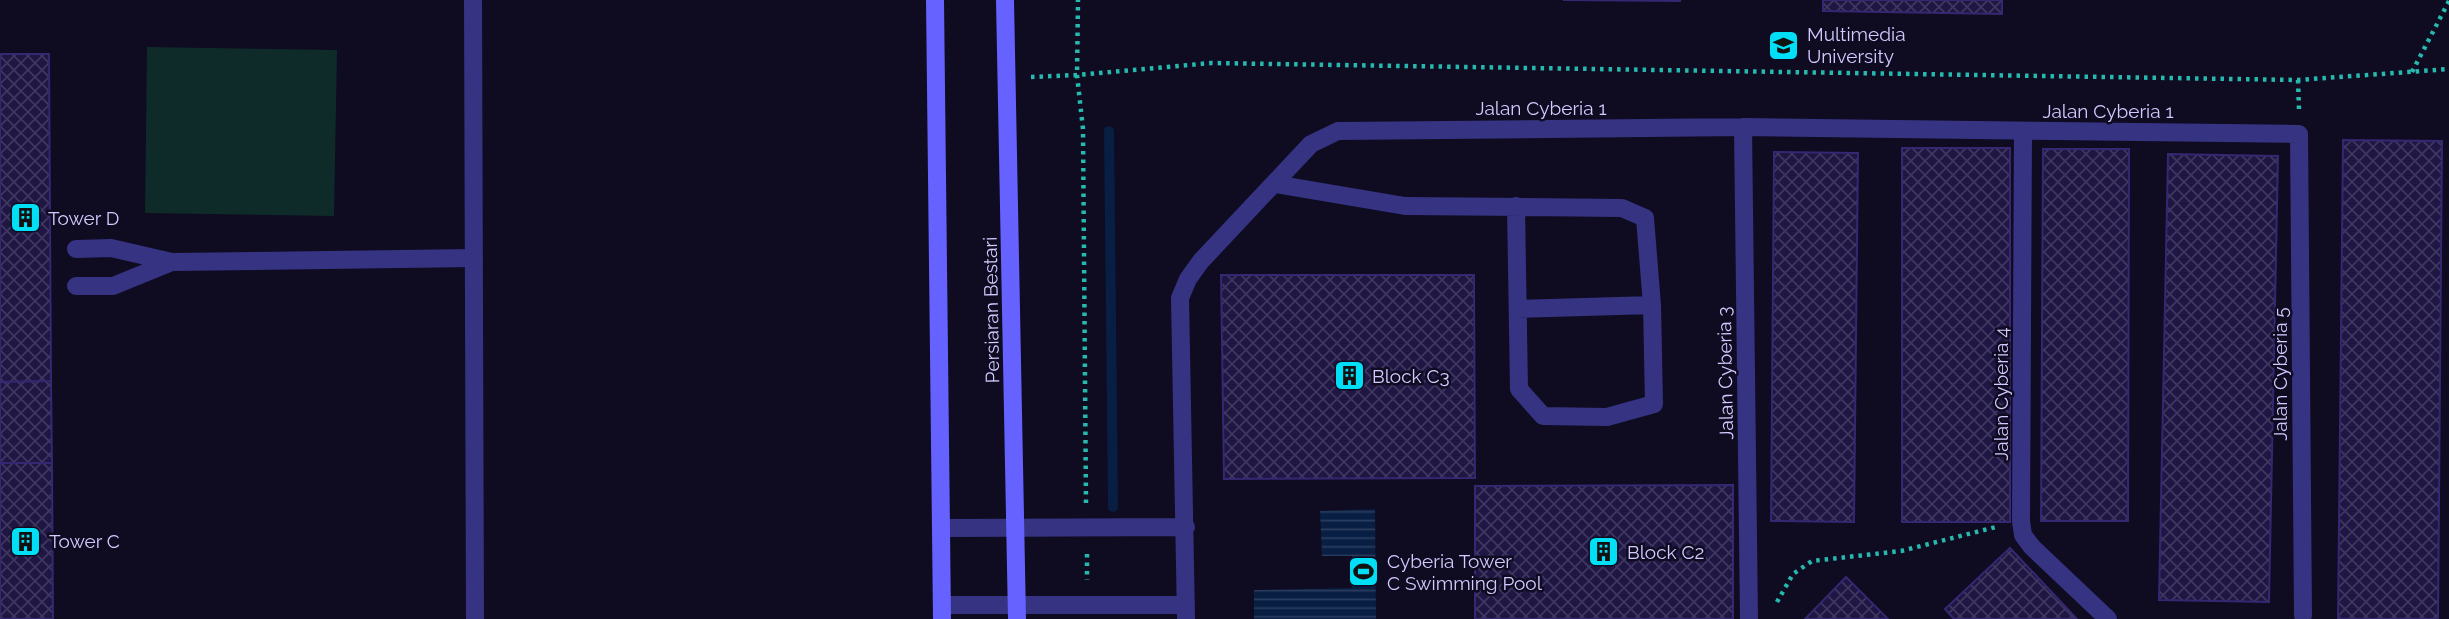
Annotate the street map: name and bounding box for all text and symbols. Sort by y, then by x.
place label: Multimedia University [1807,23,1906,67]
school or university icon: Multimedia University [1767,28,1801,62]
street label: Jalan Cyberia 1 [1475,97,1607,119]
street label: Jalan Cyberia 1 [2042,100,2174,122]
building icon: Tower D [8,201,42,235]
place label: Tower D [48,207,119,229]
street label: Persiaran Bestari [979,237,1003,383]
street label: Jalan Cyberia 3 [1713,306,1737,440]
street label: Jalan Cyberia 5 [2269,307,2291,441]
street label: Jalan Cyberia 4 [1990,327,2012,461]
building icon: Block C3 [1332,359,1366,393]
place label: Block C3 [1372,365,1450,387]
building icon: Tower C [9,524,43,558]
place label: Tower C [49,530,120,552]
building icon: Block C2 [1587,535,1621,569]
place label: Block C2 [1627,541,1704,563]
place label: Cyberia Tower C Swimming Pool [1387,550,1543,594]
sports icon: Cyberia Tower C Swimming Pool [1347,555,1381,589]

